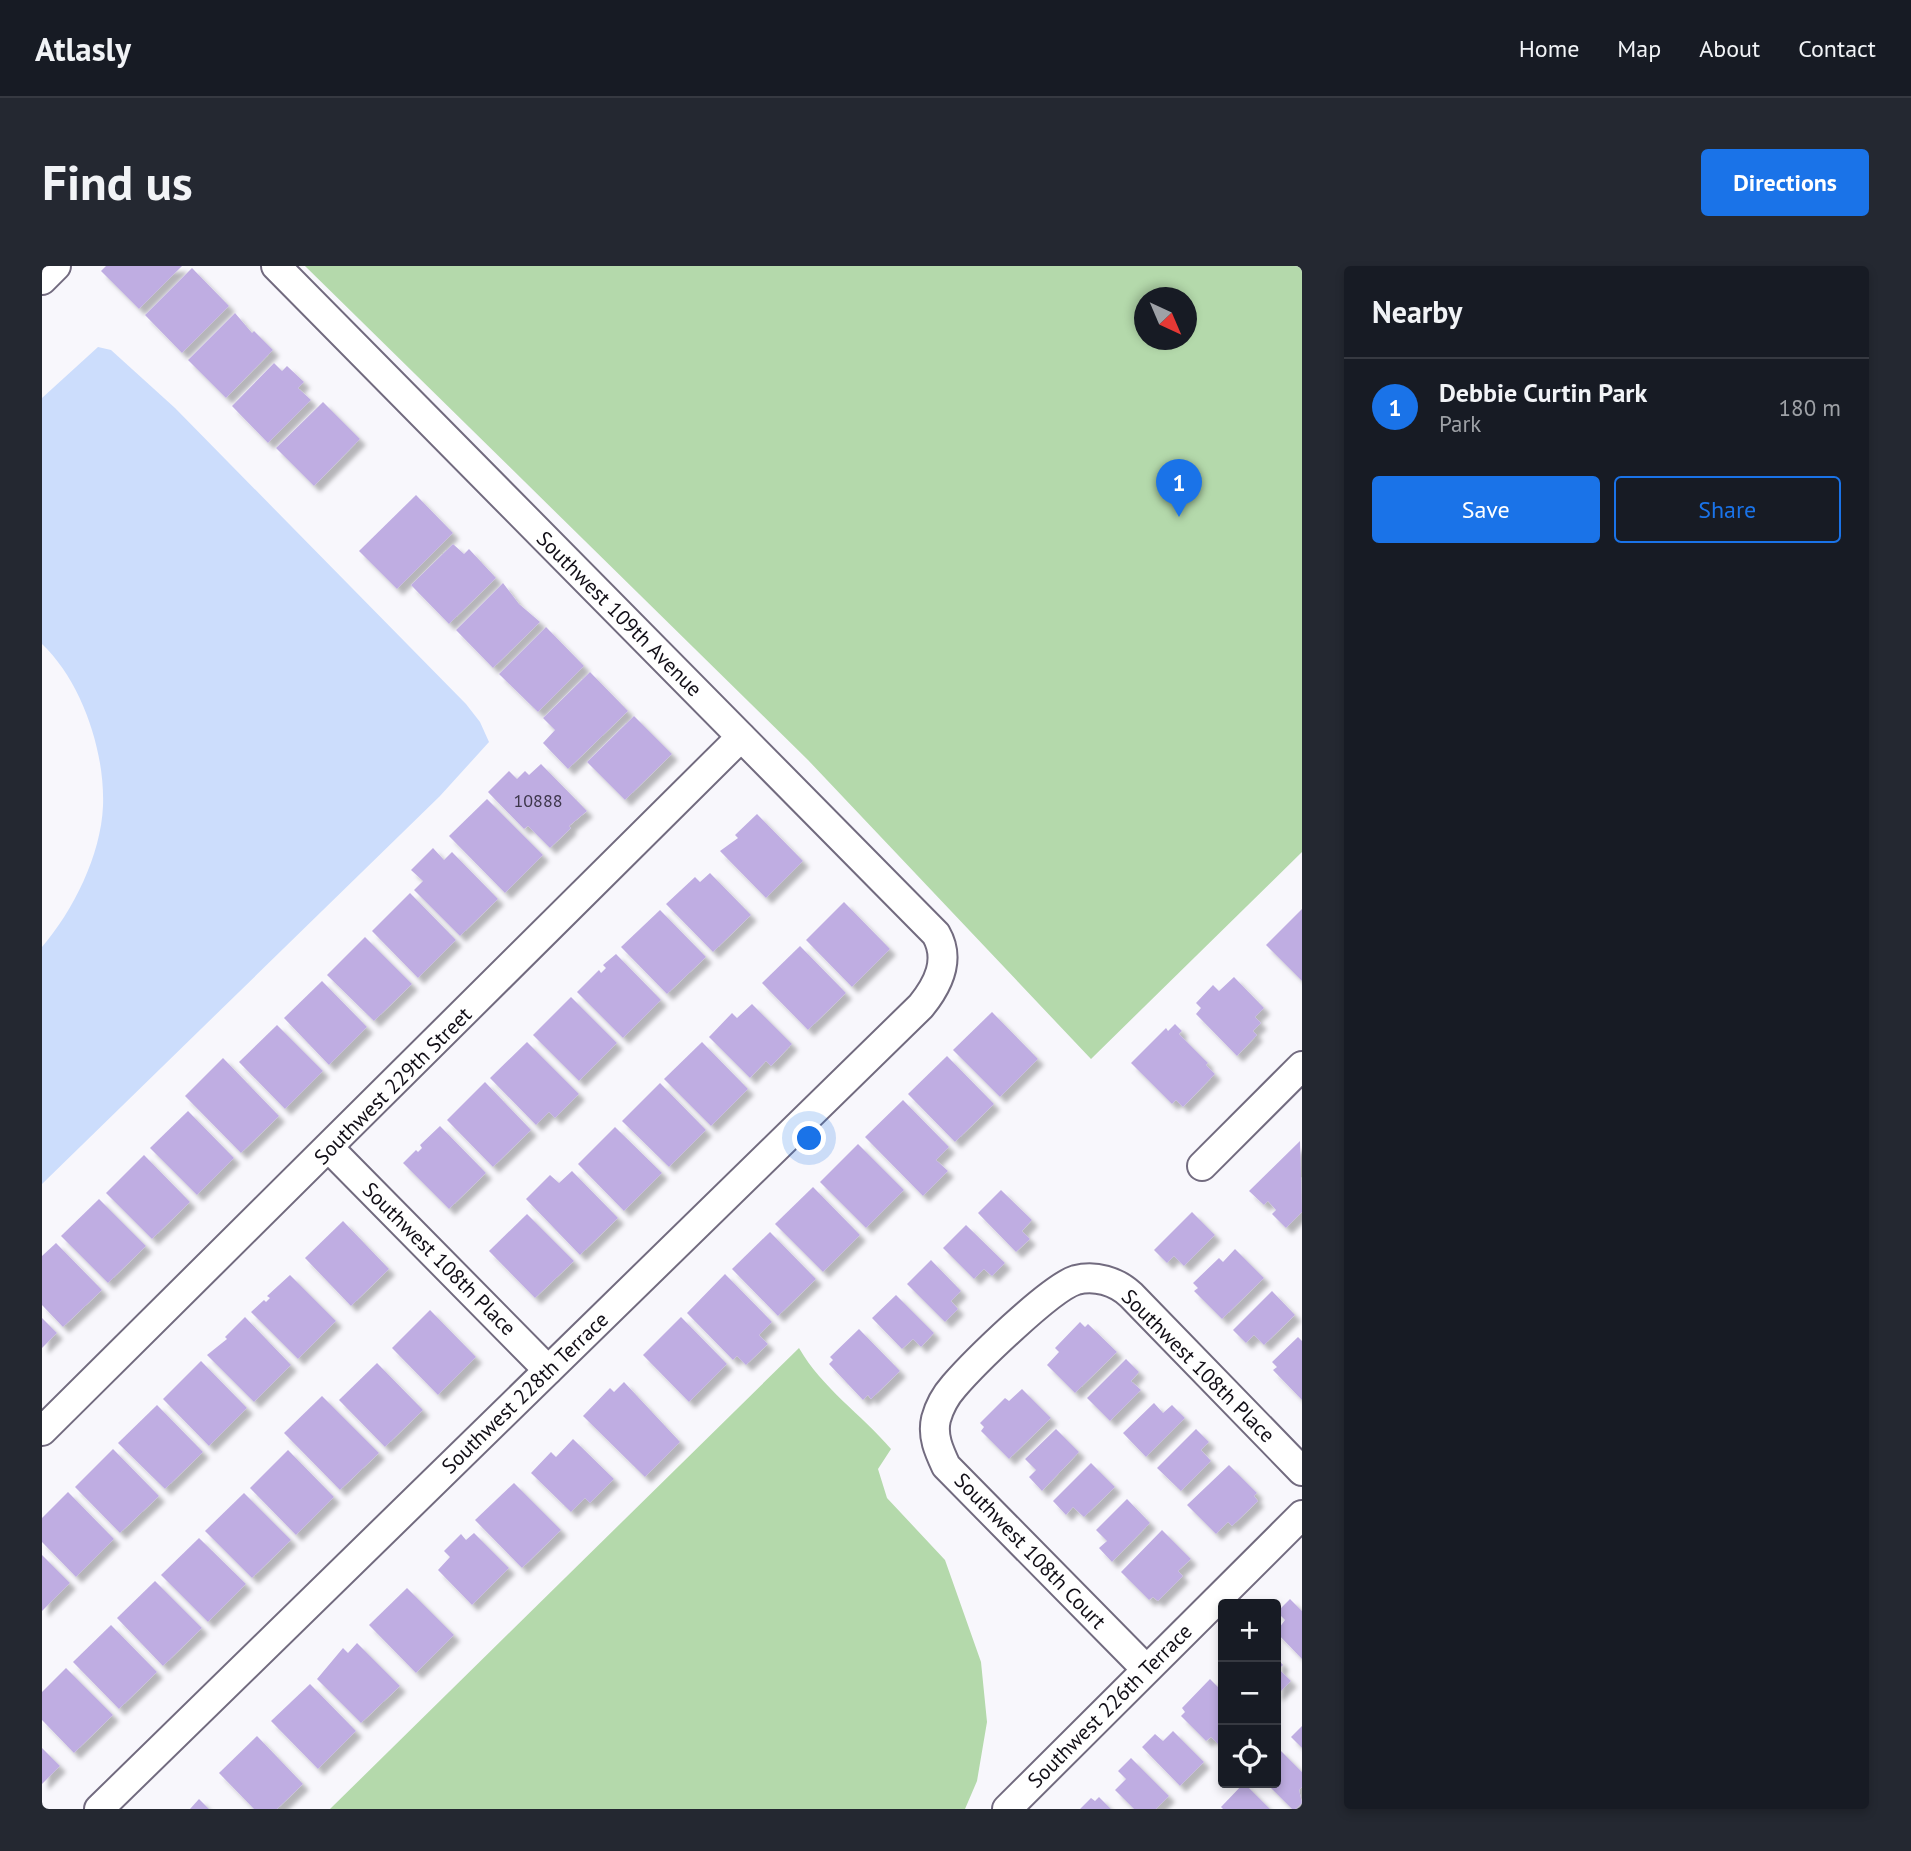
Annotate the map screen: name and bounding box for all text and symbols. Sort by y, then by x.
text: Atlasly [35,27,131,70]
text: Home [1519,33,1579,64]
text: Map [1617,33,1661,64]
text: About [1699,33,1760,64]
text: Contact [1798,33,1876,64]
button: Directions [1701,149,1869,216]
text: Find us [42,150,193,214]
north arrow [1134,287,1197,350]
text: Nearby [1372,292,1462,331]
text: Debbie Curtin Park [1439,376,1647,409]
text: 1 [1388,393,1402,422]
text: 180 m [1779,393,1841,422]
text: Park [1439,409,1481,438]
pin: 1 [1156,459,1202,517]
button: Save [1372,476,1600,543]
button: Share [1614,476,1841,543]
street label: Southwest 109th Avenue [531,525,708,702]
house number: 10888 [513,789,563,812]
street label: Southwest 229th Street [308,1001,477,1170]
your location [792,1121,826,1155]
street label: Southwest 108th Place [357,1176,522,1341]
street label: Southwest 108th Place [1116,1283,1281,1448]
street label: Southwest 228th Terrace [436,1306,614,1479]
street label: Southwest 108th Court [949,1467,1112,1634]
map controls [1218,1599,1281,1788]
button: + [1218,1599,1281,1662]
street label: Southwest 226th Terrace [1022,1618,1198,1794]
button: − [1218,1662,1281,1725]
button: locate [1218,1725,1281,1788]

